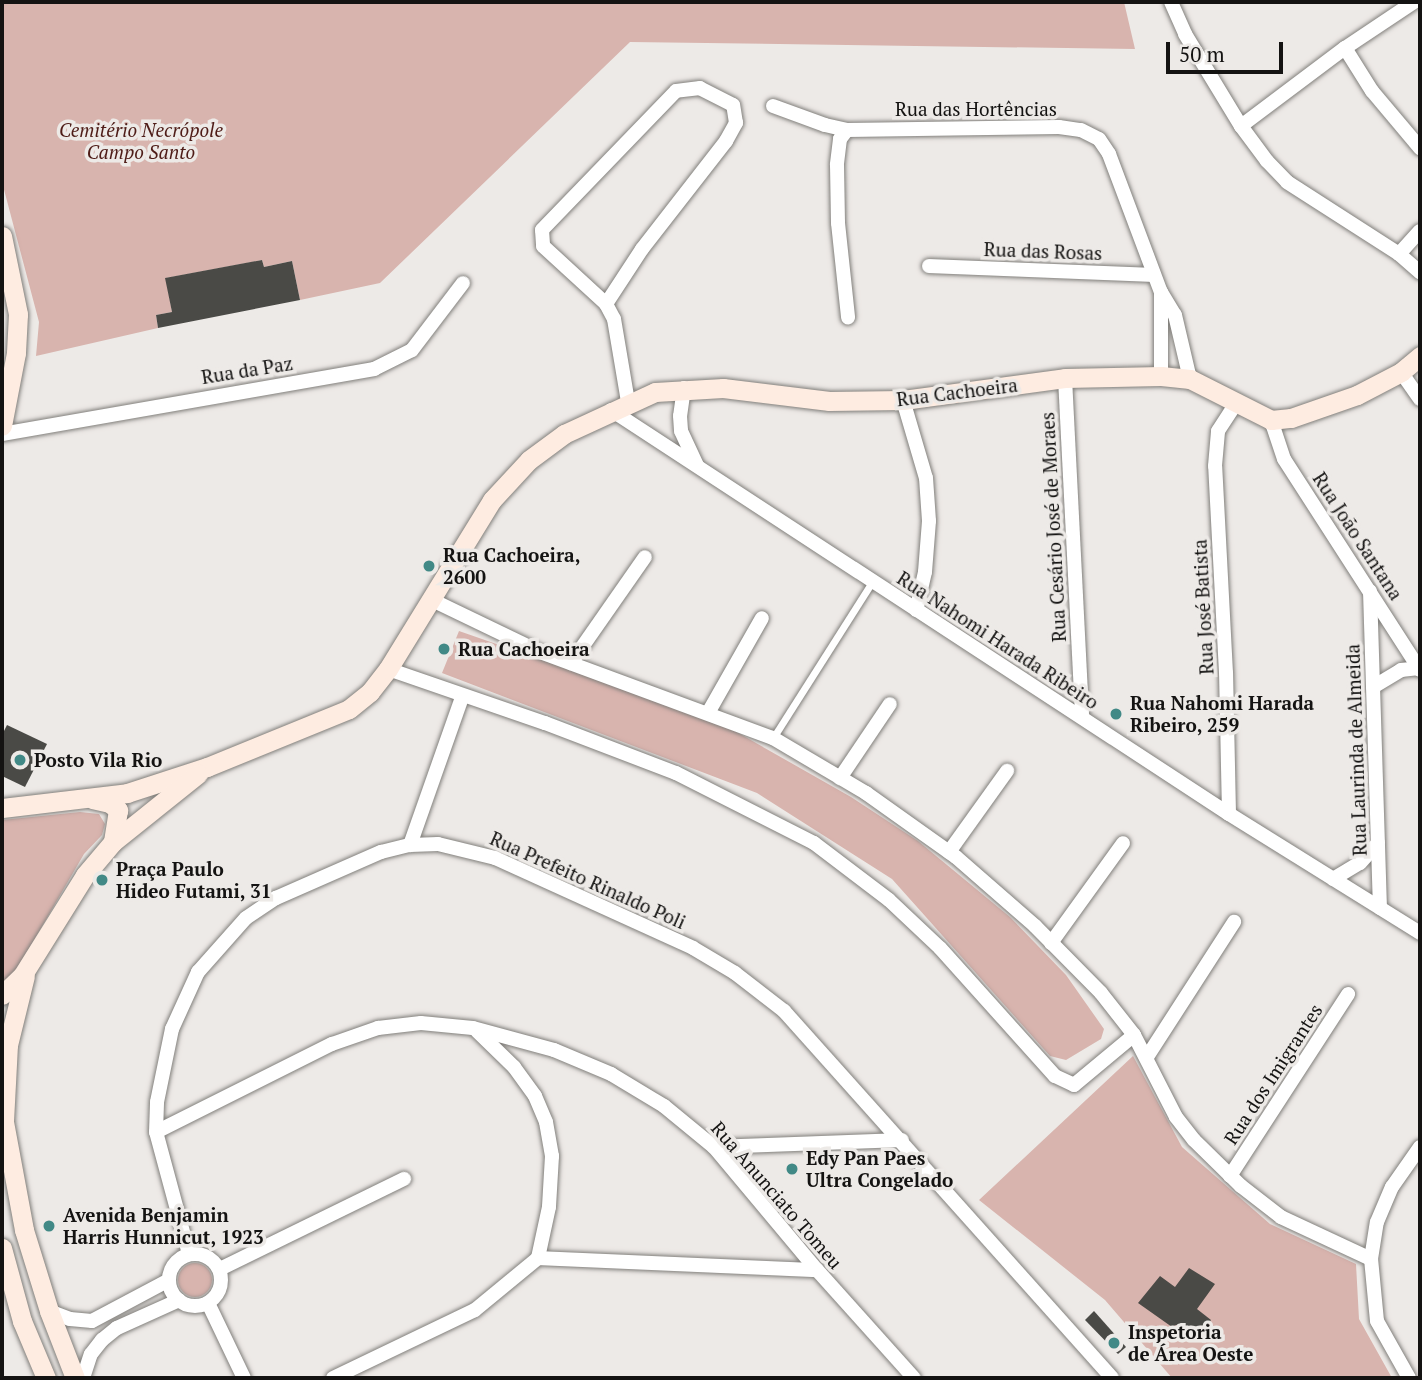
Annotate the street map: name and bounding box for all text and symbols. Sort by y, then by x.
scale bar [1170,28,1287,72]
text: 50 m [1179,40,1225,68]
street label: Rua das Hortências [895,98,1057,120]
park label: Cemitério Necrópole Campo Santo [59,119,223,163]
street label: Rua das Rosas [983,238,1103,264]
street label: Rua da Paz [200,352,294,388]
street label: Rua Cachoeira [895,373,1019,411]
street label: Rua Cesário José de Moraes [1036,411,1070,643]
street label: Rua João Santana [1308,468,1408,604]
street label: Rua José Batista [1188,539,1218,675]
place label: Rua Cachoeira, 2600 [443,544,580,588]
marker: Rua Cachoeira, 2600 [421,558,437,574]
street label: Rua Nahomi Harada Ribeiro [893,566,1103,714]
place label: Rua Cachoeira [458,638,590,660]
marker: Rua Cachoeira [436,641,452,657]
street label: Rua Laurinda de Almeida [1341,643,1371,857]
place label: Rua Nahomi Harada Ribeiro, 259 [1130,692,1314,736]
marker: Rua Nahomi Harada Ribeiro, 259 [1108,706,1124,722]
place label: Posto Vila Rio [34,749,163,771]
marker: Posto Vila Rio [12,752,28,768]
street label: Rua Prefeito Rinaldo Poli [487,827,689,933]
place label: Praça Paulo Hideo Futami, 31 [116,858,272,902]
marker: Praça Paulo Hideo Futami, 31 [94,872,110,888]
street label: Rua dos Imigrantes [1219,999,1327,1149]
street label: Rua Anunciato Tomeu [707,1117,847,1273]
place label: Edy Pan Paes Ultra Congelado [806,1147,953,1191]
marker: Edy Pan Paes Ultra Congelado [784,1161,800,1177]
place label: Avenida Benjamin Harris Hunnicut, 1923 [63,1204,264,1248]
marker: Avenida Benjamin Harris Hunnicut, 1923 [41,1218,57,1234]
place label: Inspetoria de Área Oeste [1128,1321,1254,1365]
marker: Inspetoria de Área Oeste [1106,1335,1122,1351]

